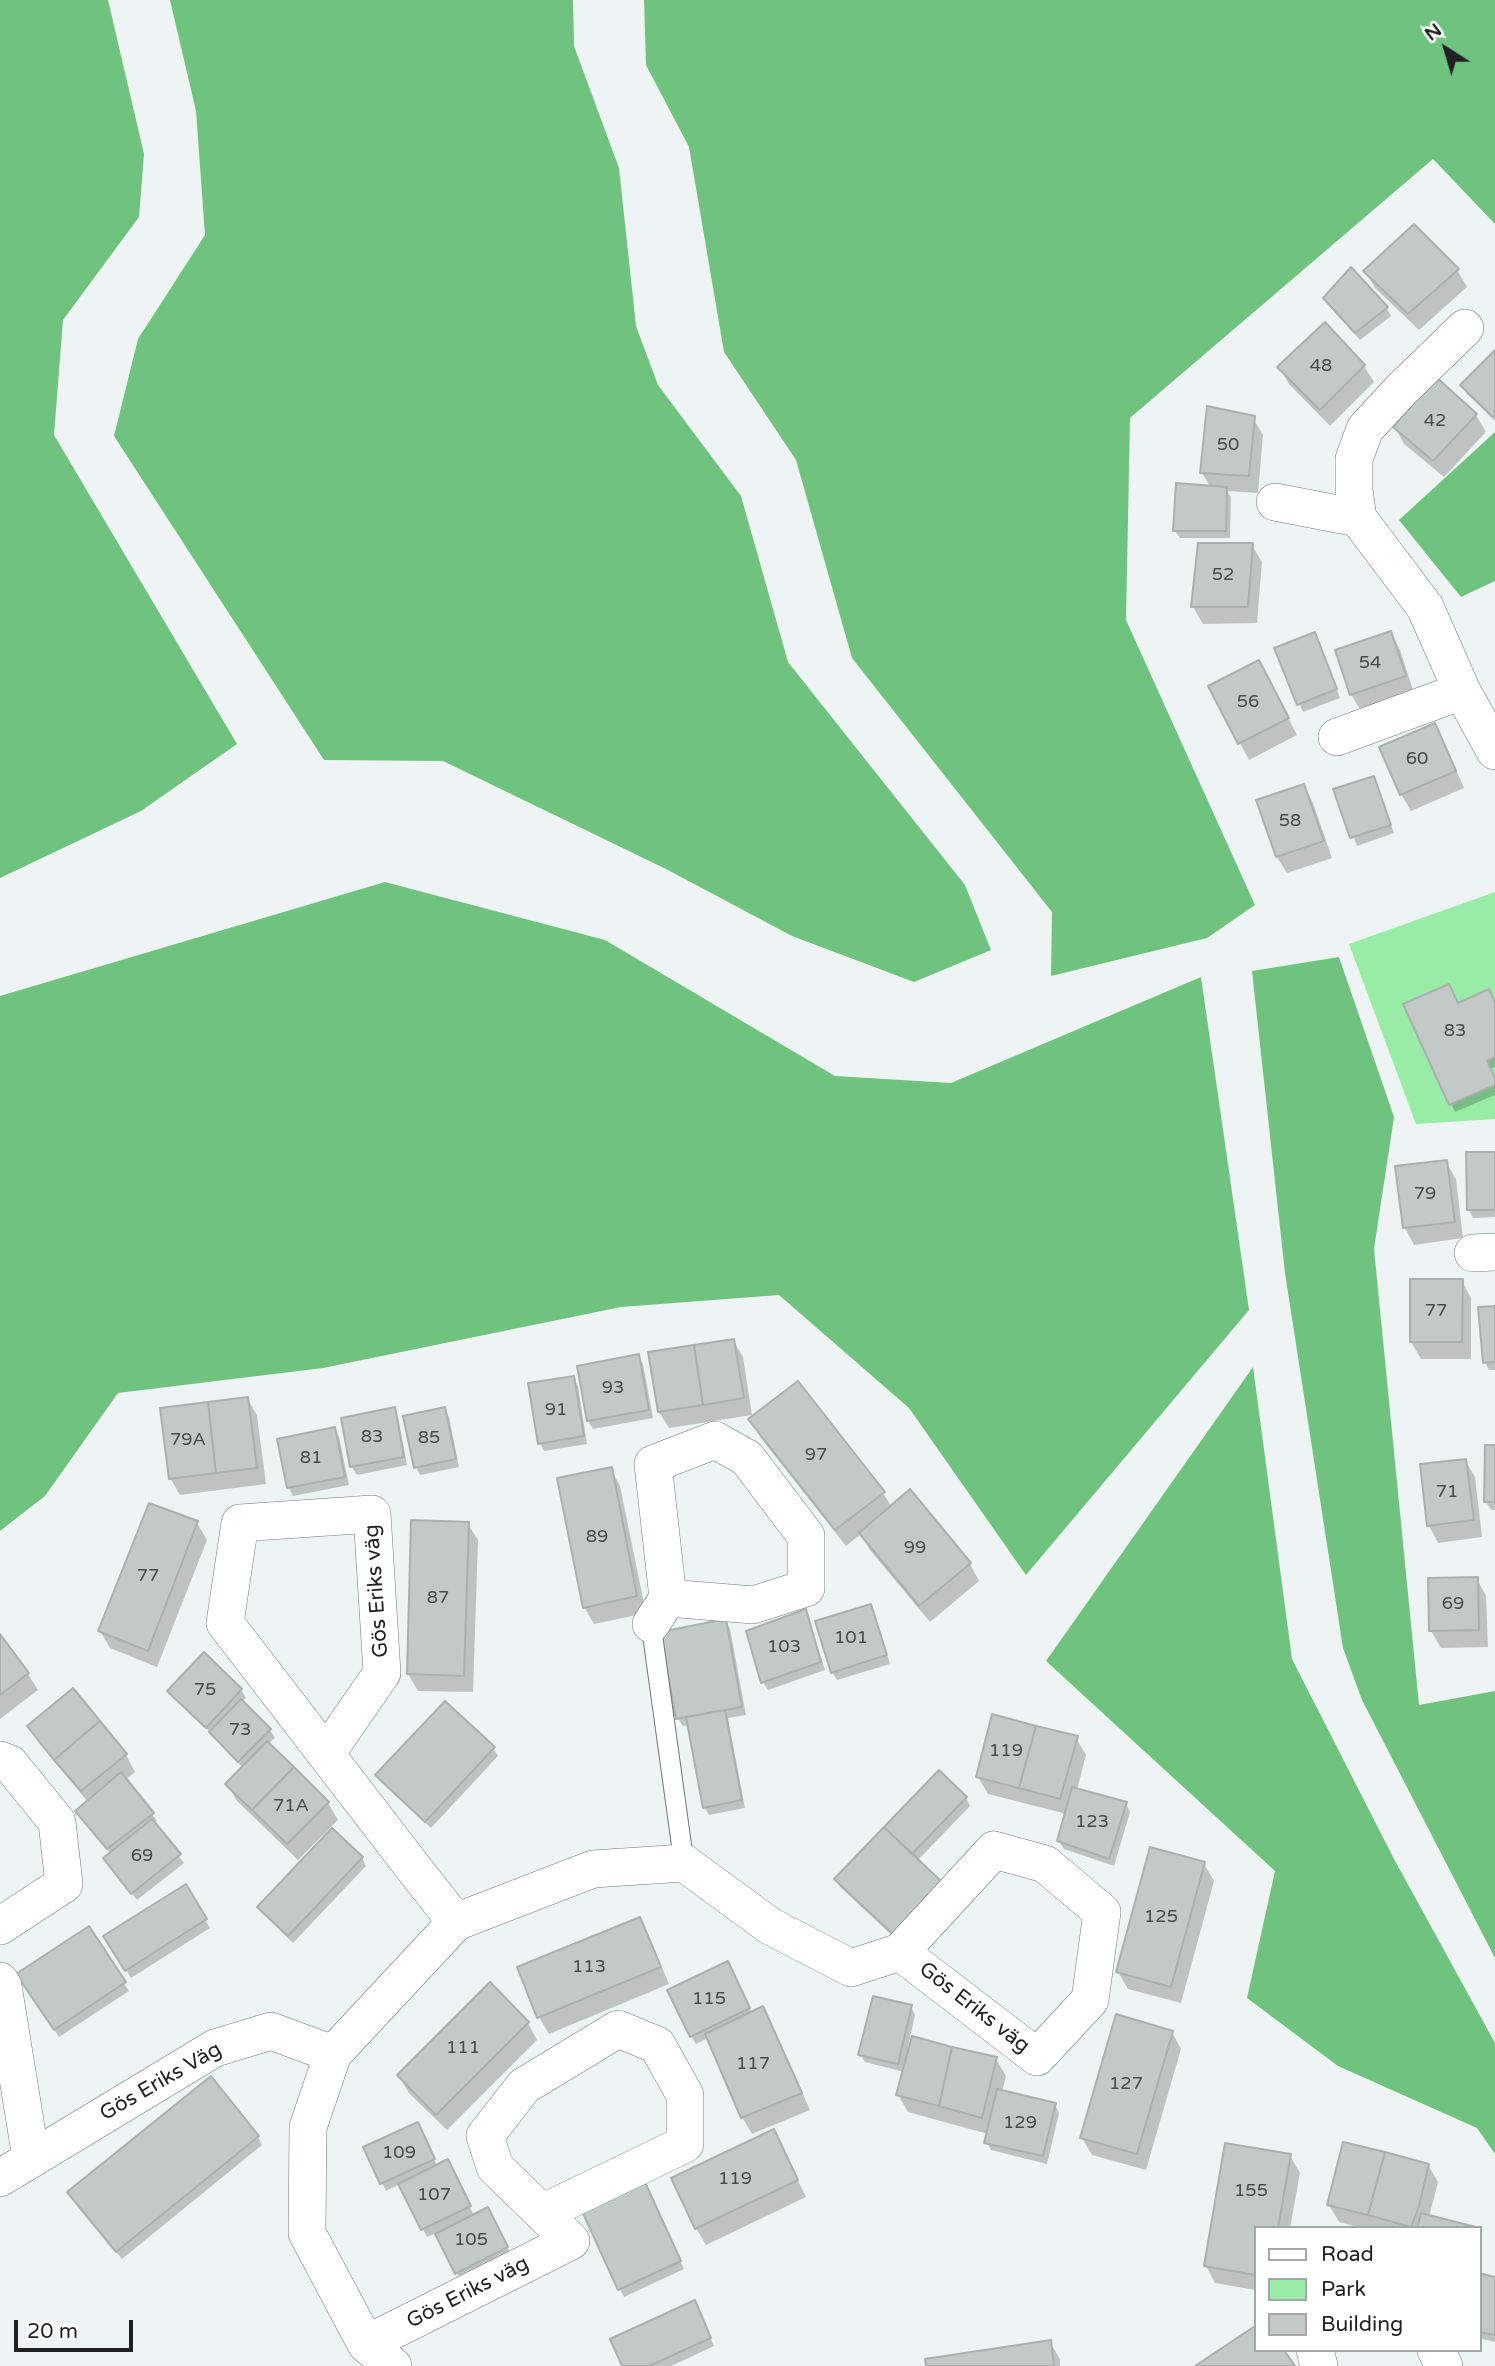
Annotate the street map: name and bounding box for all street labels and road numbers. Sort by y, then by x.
street label: Gös Eriks väg [360,1523,394,1659]
street label: Gös Eriks väg [914,1957,1034,2059]
street label: Gös Eriks Väg [96,2037,226,2127]
street label: Gös Eriks väg [403,2251,533,2335]

